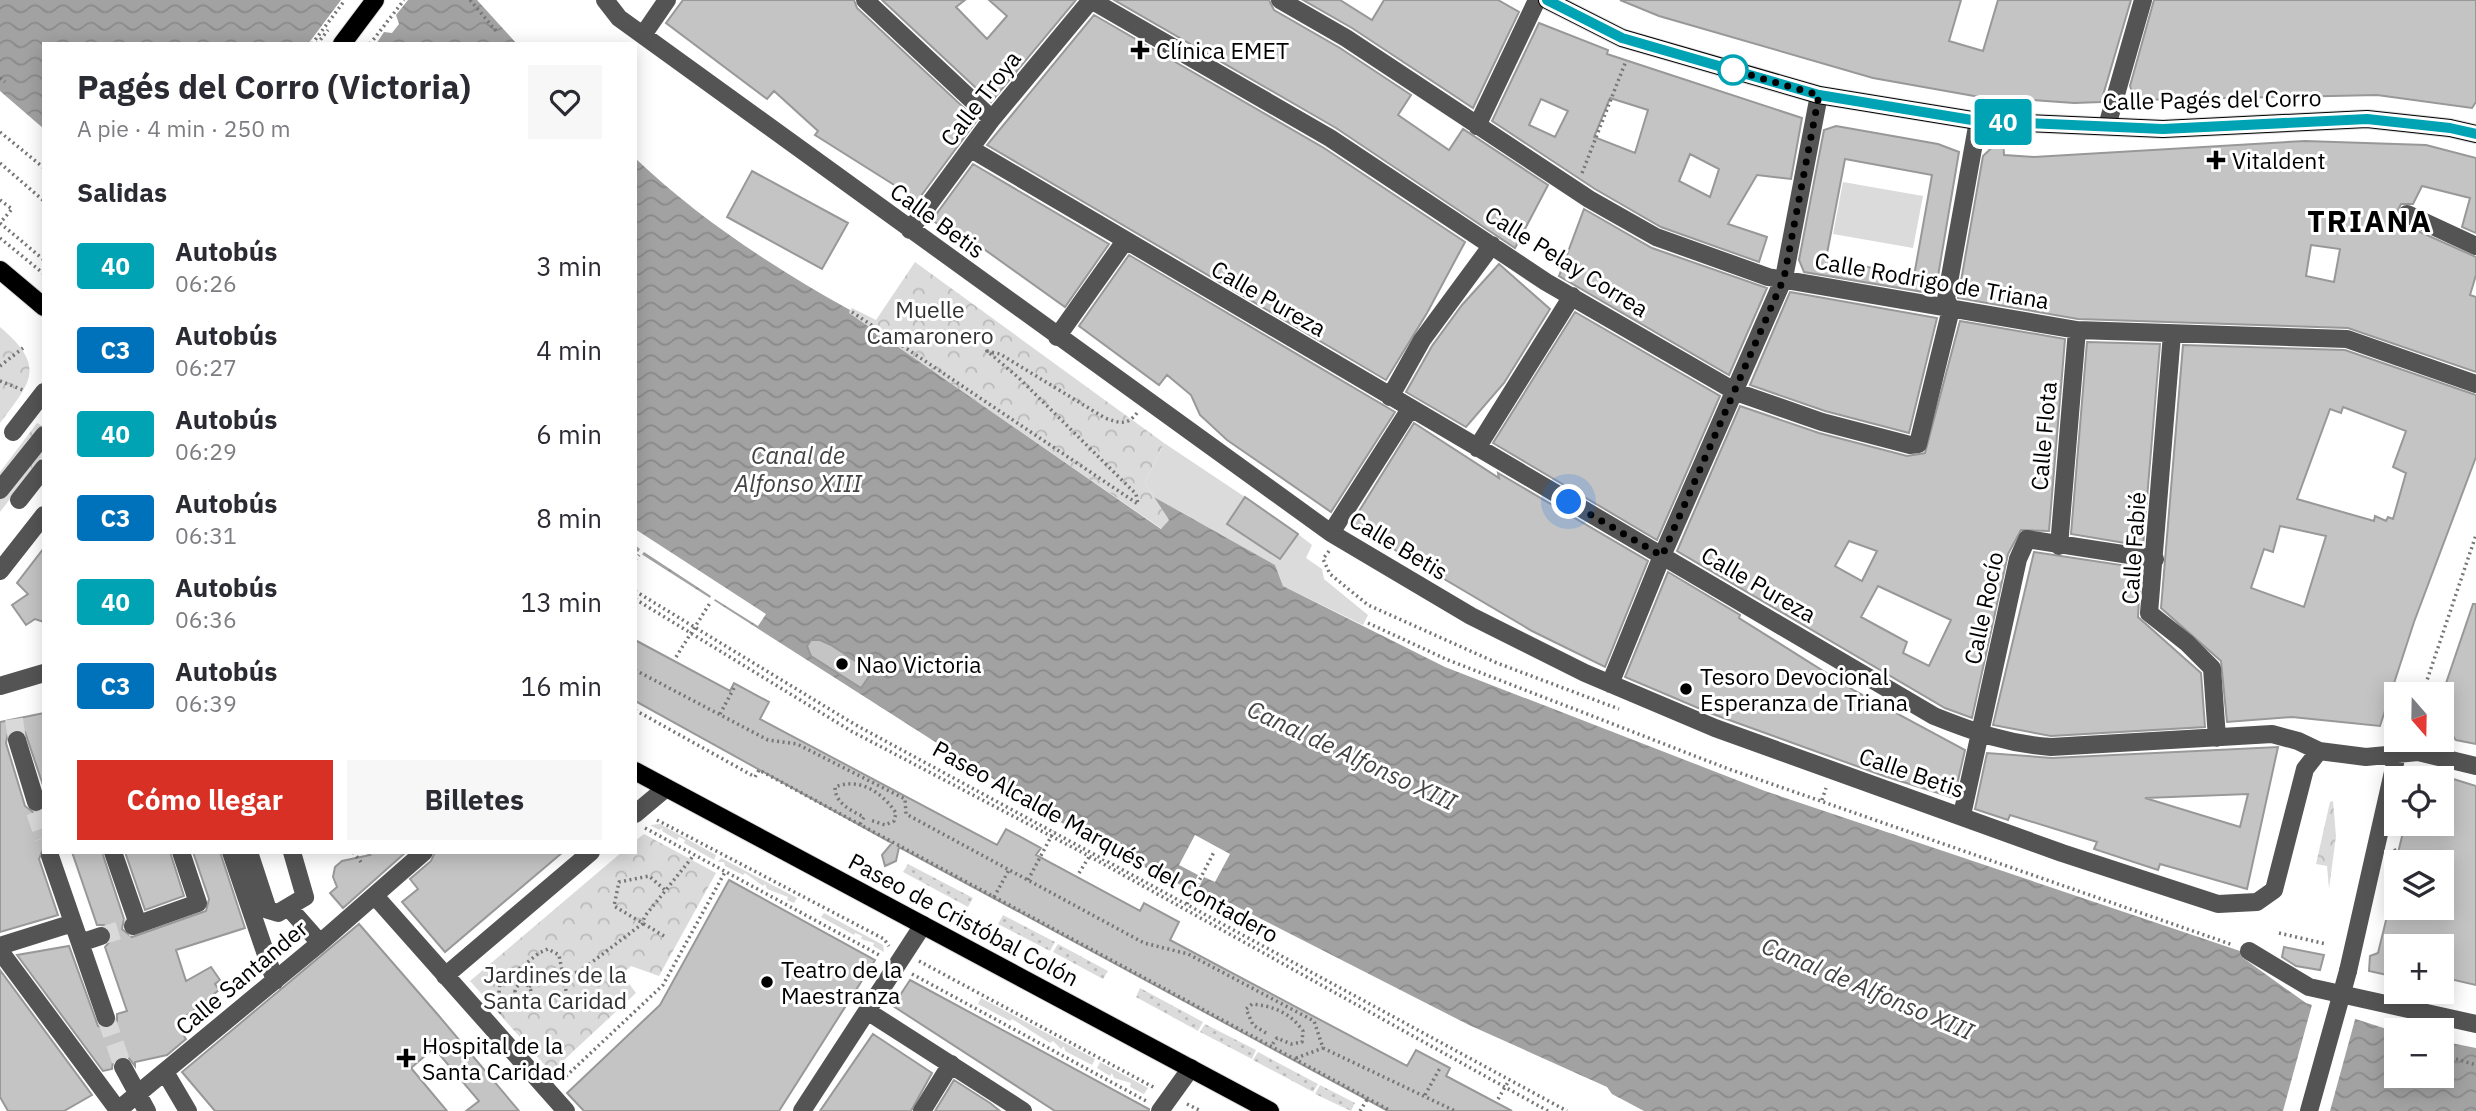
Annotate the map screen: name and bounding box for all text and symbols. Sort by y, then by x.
place label: Clínica EMET [1156,35,1289,65]
marker: Clínica EMET [1130,40,1150,60]
street label: Calle Troya [933,44,1027,152]
unlabelled marker [1718,55,1748,85]
text: Pagés del Corro (Victoria) [77,65,471,108]
button: heart [528,65,602,139]
street label: Calle Pagés del Corro [2102,82,2322,116]
line badge: 40 [1972,99,2035,145]
text: 40 [1989,106,2017,138]
text: A pie · 4 min · 250 m [77,113,291,143]
place label: Vitaldent [2232,145,2325,175]
marker: Vitaldent [2206,150,2226,170]
text: Salidas [77,175,167,209]
street label: Calle Betis [885,176,991,264]
street label: Calle Pelay Correa [1480,199,1654,323]
district label: TRIANA [2307,201,2433,240]
text: Autobús [175,234,277,268]
street label: Calle Rodrigo de Triana [1812,245,2052,315]
text: 3 min [536,249,602,283]
text: 40 [101,250,130,282]
street label: Calle Pureza [1206,253,1332,343]
text: 06:26 [175,268,237,298]
park label: Muelle Camaronero [866,294,994,350]
text: Autobús [175,318,277,352]
text: 4 min [536,333,602,367]
text: C3 [100,334,131,366]
text: 06:27 [175,352,237,382]
street label: Calle Flota [2023,380,2063,492]
text: Autobús [175,402,277,436]
text: 6 min [536,417,602,451]
text: 40 [101,418,130,450]
text: 06:29 [175,436,237,466]
water label: Canal de Alfonso XIII [733,439,863,499]
your location [1551,484,1586,519]
text: Autobús [175,486,277,520]
street label: Calle Fabié [2114,491,2152,605]
text: 8 min [536,501,602,535]
text: C3 [100,502,131,534]
street label: Calle Betis [1344,504,1454,586]
text: 06:31 [175,520,237,550]
street label: Calle Pureza [1696,539,1822,629]
street label: Calle Rocío [1956,549,2010,667]
text: Autobús [175,570,277,604]
text: 13 min [521,585,602,619]
text: 40 [101,586,130,618]
text: 06:36 [175,604,237,634]
place label: Nao Victoria [856,649,982,679]
text: Autobús [175,654,277,688]
marker: Nao Victoria [834,656,850,672]
place label: Tesoro Devocional Esperanza de Triana [1700,661,1908,717]
text: 16 min [521,669,602,703]
text: C3 [100,670,131,702]
marker: Tesoro Devocional Esperanza de Triana [1678,681,1694,697]
north arrow [2384,682,2454,752]
map controls [2384,682,2454,1088]
text: 06:39 [175,688,237,718]
water label: Canal de Alfonso XIII [1242,692,1462,818]
street label: Paseo Alcalde Marqués del Contadero [928,733,1284,949]
street label: Calle Betis [1855,740,1969,804]
button: Cómo llegar [77,760,333,840]
button: Billetes [347,760,602,840]
button: locate [2384,766,2454,836]
street label: Paseo de Cristóbal Colón [844,846,1084,992]
button: layers [2384,850,2454,920]
street label: Calle Santander [169,913,314,1041]
water label: Canal de Alfonso XIII [1757,929,1980,1047]
button: + [2384,934,2454,1004]
place label: Teatro de la Maestranza [781,954,902,1010]
park label: Jardines de la Santa Caridad [483,959,627,1015]
marker: Teatro de la Maestranza [759,974,775,990]
button: − [2384,1018,2454,1088]
place label: Hospital de la Santa Caridad [422,1030,566,1086]
marker: Hospital de la Santa Caridad [396,1048,416,1068]

